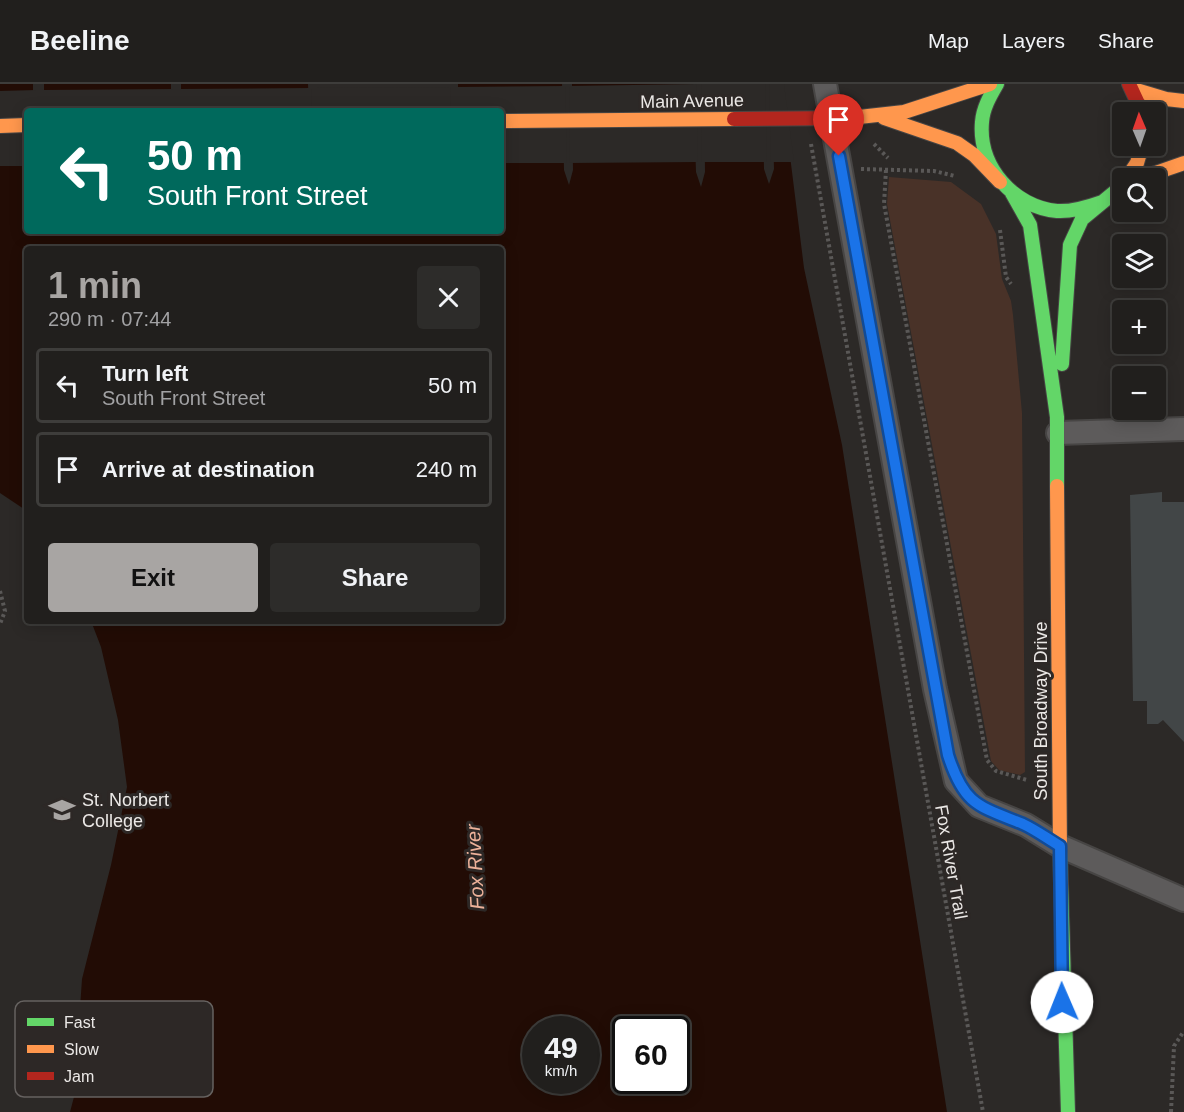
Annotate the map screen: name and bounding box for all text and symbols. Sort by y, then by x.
text: Beeline [30,25,130,56]
text: Map [928,29,969,52]
text: Layers [1002,29,1065,52]
text: Share [1098,29,1154,52]
street label: Main Avenue [640,90,744,112]
pin [813,94,864,156]
north arrow [1112,102,1166,156]
map controls [1112,102,1166,420]
icon: arrive [822,103,855,136]
icon: left [48,132,126,210]
text: 50 m [147,132,243,179]
button: search [1112,168,1166,222]
text: South Front Street [147,181,368,211]
button: layers [1112,234,1166,288]
text: 1 min [48,265,142,306]
button: close [417,266,480,329]
button: + [1112,300,1166,354]
text: 290 m · 07:44 [48,308,171,330]
text: Turn left [102,361,188,386]
button: − [1112,366,1166,420]
icon: left [51,369,84,402]
text: 50 m [428,373,477,398]
text: South Front Street [102,387,265,409]
icon: arrive [51,453,84,486]
text: Arrive at destination [102,457,315,482]
text: 240 m [416,457,477,482]
button: Exit [48,543,258,612]
button: Share [270,543,480,612]
street label: South Broadway Drive [1031,621,1051,801]
place label: St. Norbert College [82,790,169,831]
school or university icon: St. Norbert College [47,795,77,825]
street label: Fox River Trail [931,803,971,921]
water label: Fox River [462,822,488,910]
position arrow [1030,970,1094,1034]
legend [15,1001,213,1097]
text: Fast [64,1014,96,1031]
speed limit sign: 60 [612,1016,690,1094]
text: 49 [544,1031,578,1064]
text: Slow [64,1041,99,1058]
text: km/h [545,1062,577,1079]
text: Jam [64,1068,94,1085]

